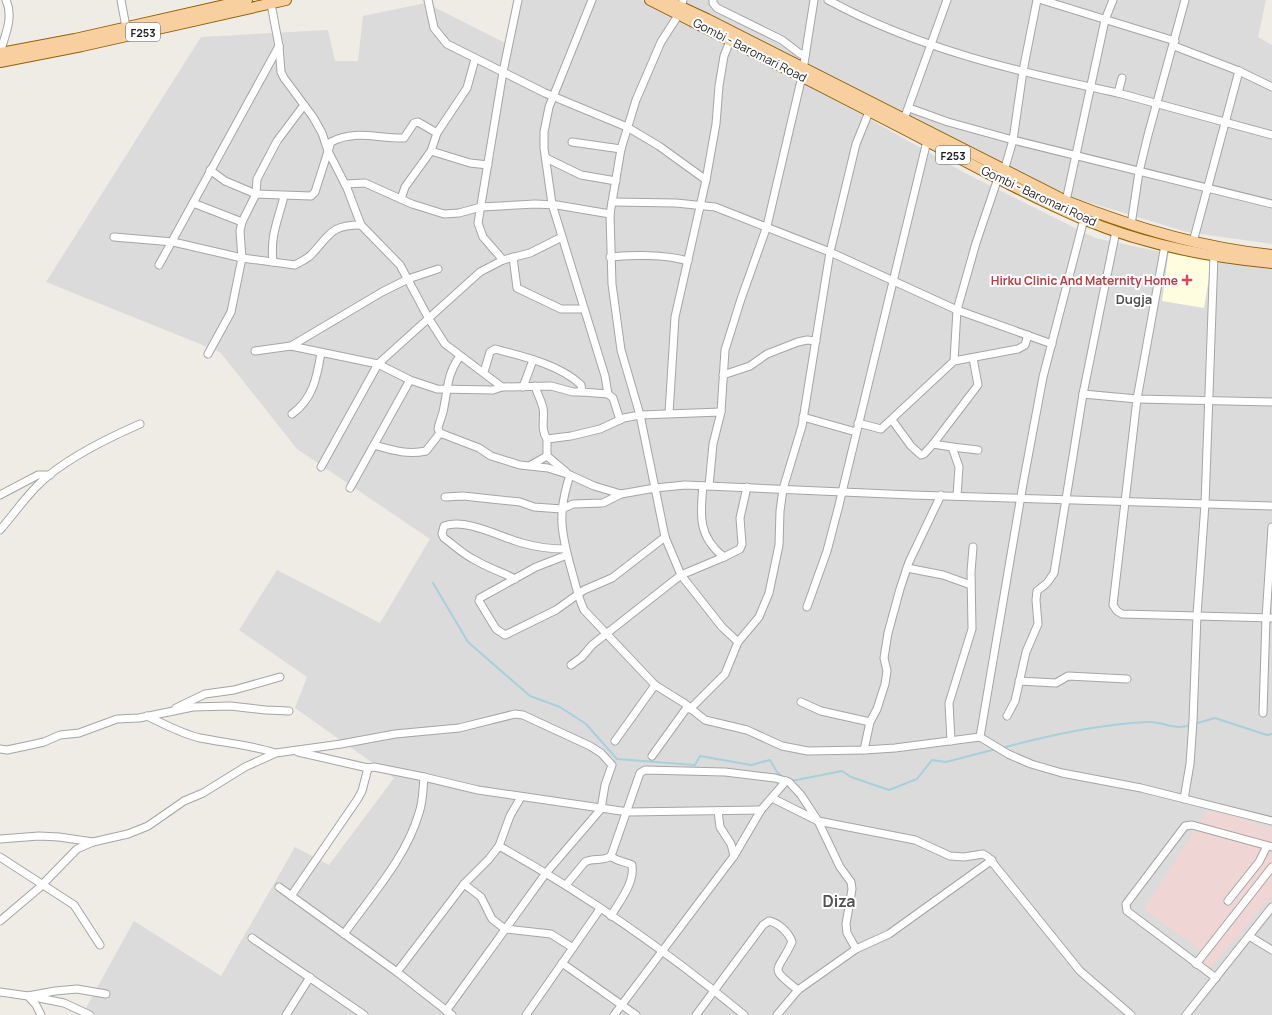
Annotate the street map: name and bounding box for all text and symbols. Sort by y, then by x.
street label: Gombi - Baromari Road [690,14,810,86]
road number: F253 [126,23,160,41]
road number: F253 [936,146,970,164]
street label: Gombi - Baromari Road [978,162,1100,230]
place label: Hirku Clinic And Maternity Home [991,272,1178,289]
marker: Hirku Clinic And Maternity Home [1181,274,1193,286]
district label: Dugja [1116,290,1152,308]
district label: Diza [823,890,855,912]

